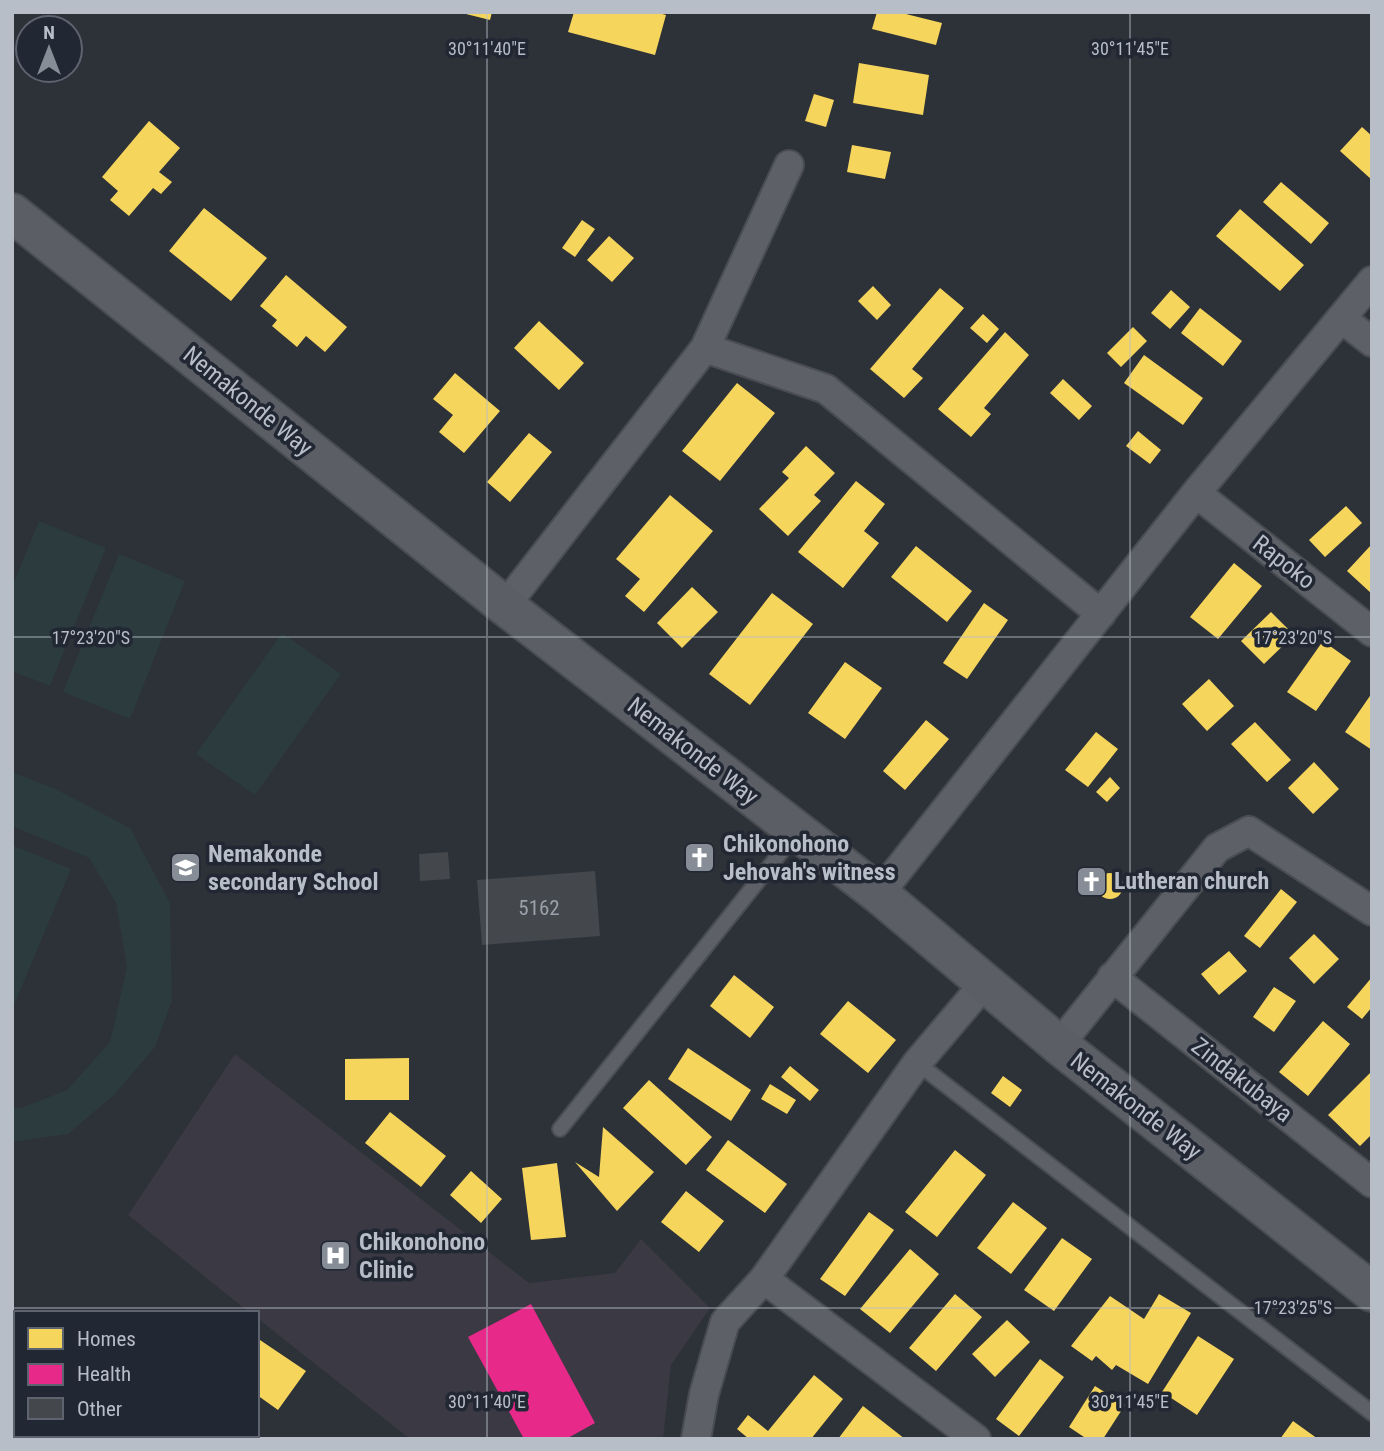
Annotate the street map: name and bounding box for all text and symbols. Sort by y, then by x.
north arrow [14,14,84,84]
text: N [43,21,55,44]
text: 30°11'40"E [448,38,526,59]
text: 30°11'45"E [1091,38,1169,59]
street label: Nemakonde Way [178,340,318,462]
street label: Rapoko [1247,529,1321,595]
text: 17°23'20"S [52,627,130,648]
text: 17°23'20"S [1254,627,1332,648]
street label: Nemakonde Way [622,691,764,811]
place label: Chikonohono Jehovah's witness [723,830,896,886]
place label: Nemakonde secondary School [208,840,378,896]
church icon: Chikonohono Jehovah's witness [683,841,717,875]
school or university icon: Nemakonde secondary School [168,851,202,885]
church icon: Lutheran church [1074,864,1108,898]
place label: Lutheran church [1114,867,1269,895]
house number: 5162 [518,896,560,920]
street label: Zindakubaya [1186,1032,1298,1128]
street label: Nemakonde Way [1065,1046,1207,1166]
place label: Chikonohono Clinic [359,1228,485,1284]
hospital icon: Chikonohono Clinic [319,1239,353,1273]
text: 17°23'25"S [1254,1297,1332,1318]
legend [14,1311,259,1437]
text: Homes [77,1327,136,1351]
text: Health [77,1362,131,1386]
text: 30°11'40"E [448,1391,526,1412]
text: 30°11'45"E [1091,1391,1169,1412]
text: Other [77,1397,122,1421]

